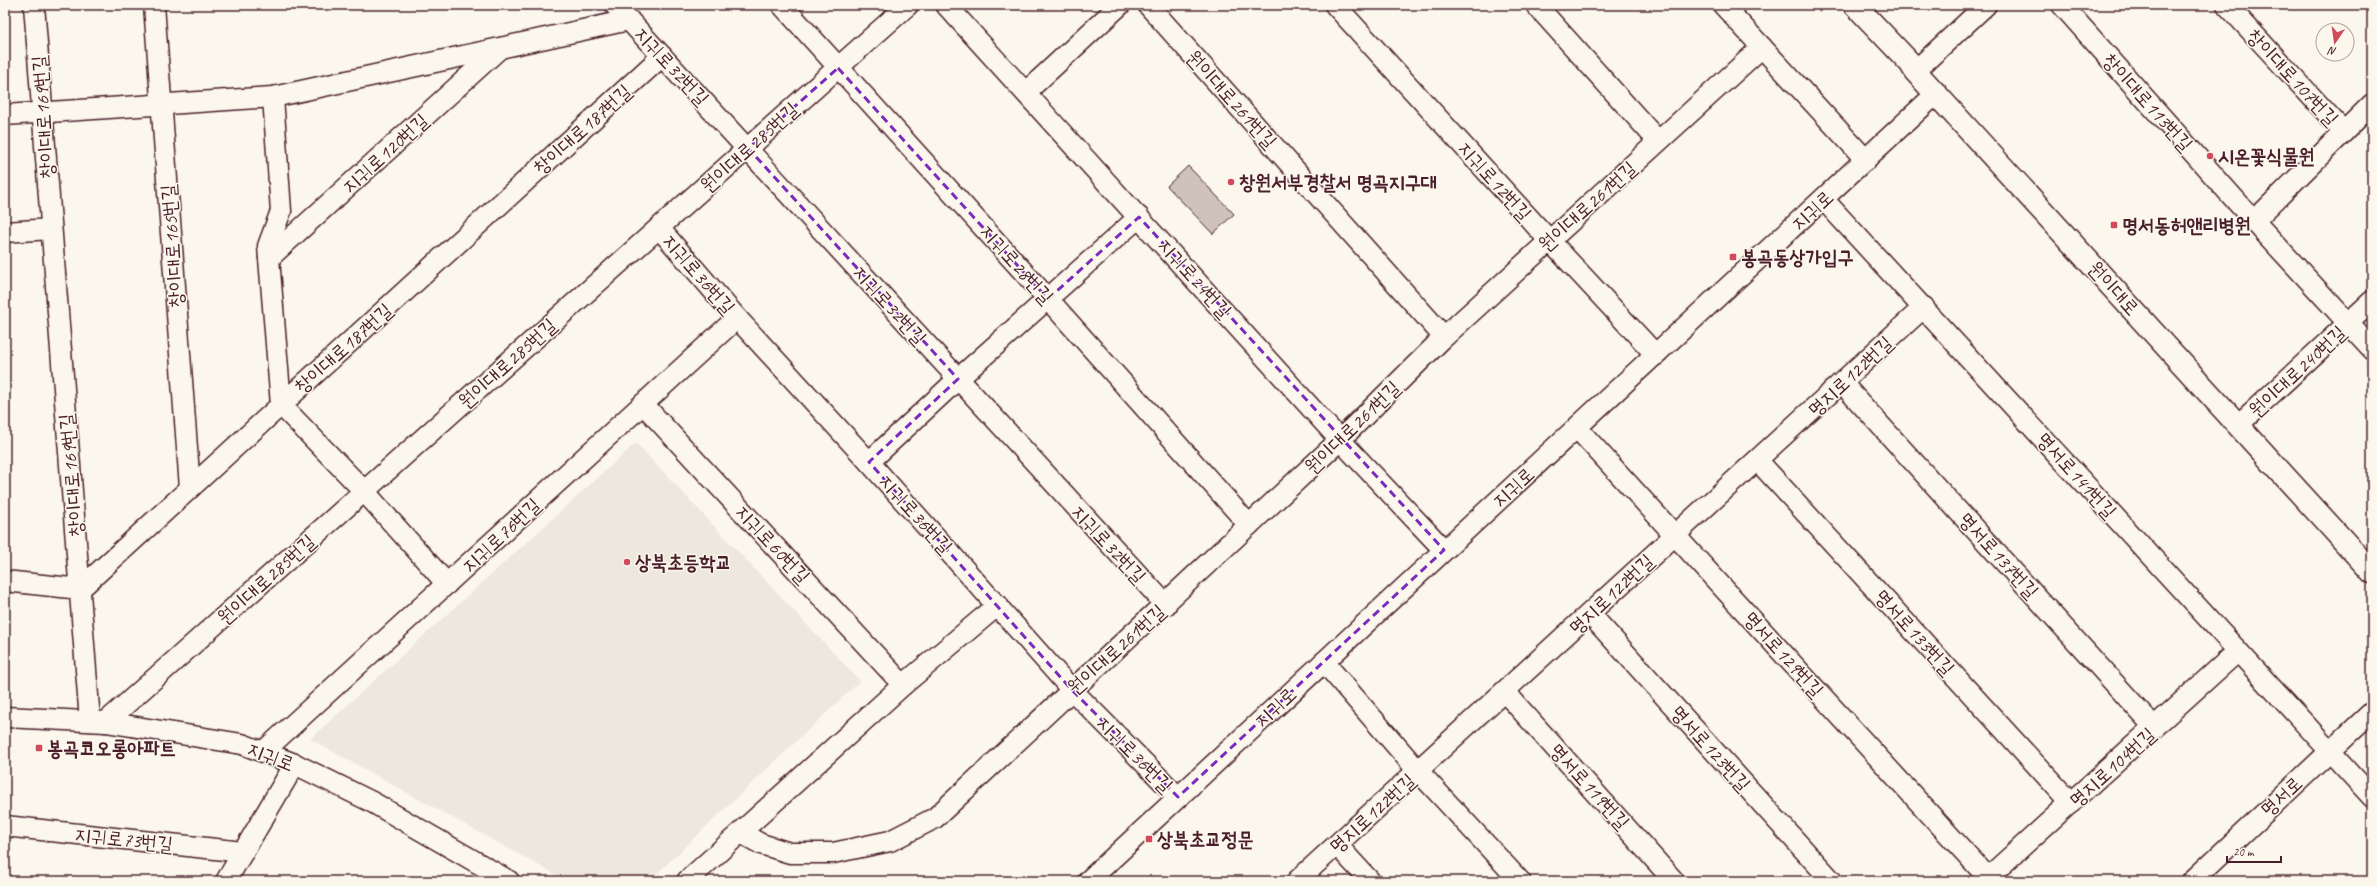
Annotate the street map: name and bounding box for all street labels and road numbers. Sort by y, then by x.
street label: 지귀로32번길 [629,22,714,111]
street label: 창이대로107번길 [2241,24,2344,131]
street label: 원이대로261번길 [1181,45,1282,154]
street label: 창이대로113번길 [2097,48,2198,157]
street label: 창이대로169번길 [27,54,60,179]
street label: 창이대로187번길 [528,79,637,180]
street label: 원이대로285번길 [695,97,804,198]
street label: 지귀로120번길 [337,108,434,199]
street label: 지귀로12번길 [1452,136,1537,226]
street label: 원이대로261번길 [1533,156,1642,257]
street label: 창이대로165번길 [156,183,189,308]
street label: 지귀로 [1786,185,1839,236]
street label: 지귀로28번길 [974,219,1059,309]
street label: 지귀로36번길 [657,229,740,320]
street label: 지귀로24번길 [1152,233,1237,323]
street label: 원이대로 [2083,256,2144,321]
street label: 지귀로32번길 [847,260,932,350]
street label: 창이대로187번길 [289,298,398,399]
street label: 원이대로285번길 [453,313,562,414]
street label: 원이대로240번길 [2244,320,2351,423]
street label: 명지로122번길 [1803,331,1898,422]
street label: 원이대로261번길 [1299,375,1405,479]
street label: 창이대로169번길 [54,412,89,538]
street label: 명서로141번길 [2031,427,2122,524]
street label: 지귀로 [1487,462,1540,513]
street label: 지귀로36번길 [873,469,958,559]
street label: 지귀로76번길 [457,493,546,578]
street label: 지귀로60번길 [730,500,815,589]
street label: 지귀로32번길 [1066,500,1151,589]
street label: 명서로137번길 [1953,507,2044,604]
street label: 원이대로285번길 [212,529,321,630]
street label: 명지로122번길 [1564,549,1659,640]
street label: 명서로133번길 [1869,584,1960,681]
street label: 원이대로261번길 [1062,599,1171,700]
street label: 명서로129번길 [1738,606,1829,703]
street label: 지귀로 [1249,682,1302,733]
street label: 명서로123번길 [1665,700,1756,797]
street label: 지귀로36번길 [1091,711,1178,798]
street label: 명지로104번길 [2064,722,2161,813]
street label: 지귀로 [244,736,298,777]
street label: 명서로119번길 [1544,738,1635,835]
street label: 명지로122번길 [1324,768,1421,859]
street label: 명서로 [2255,771,2308,822]
street label: 지귀로73번길 [74,822,174,857]

